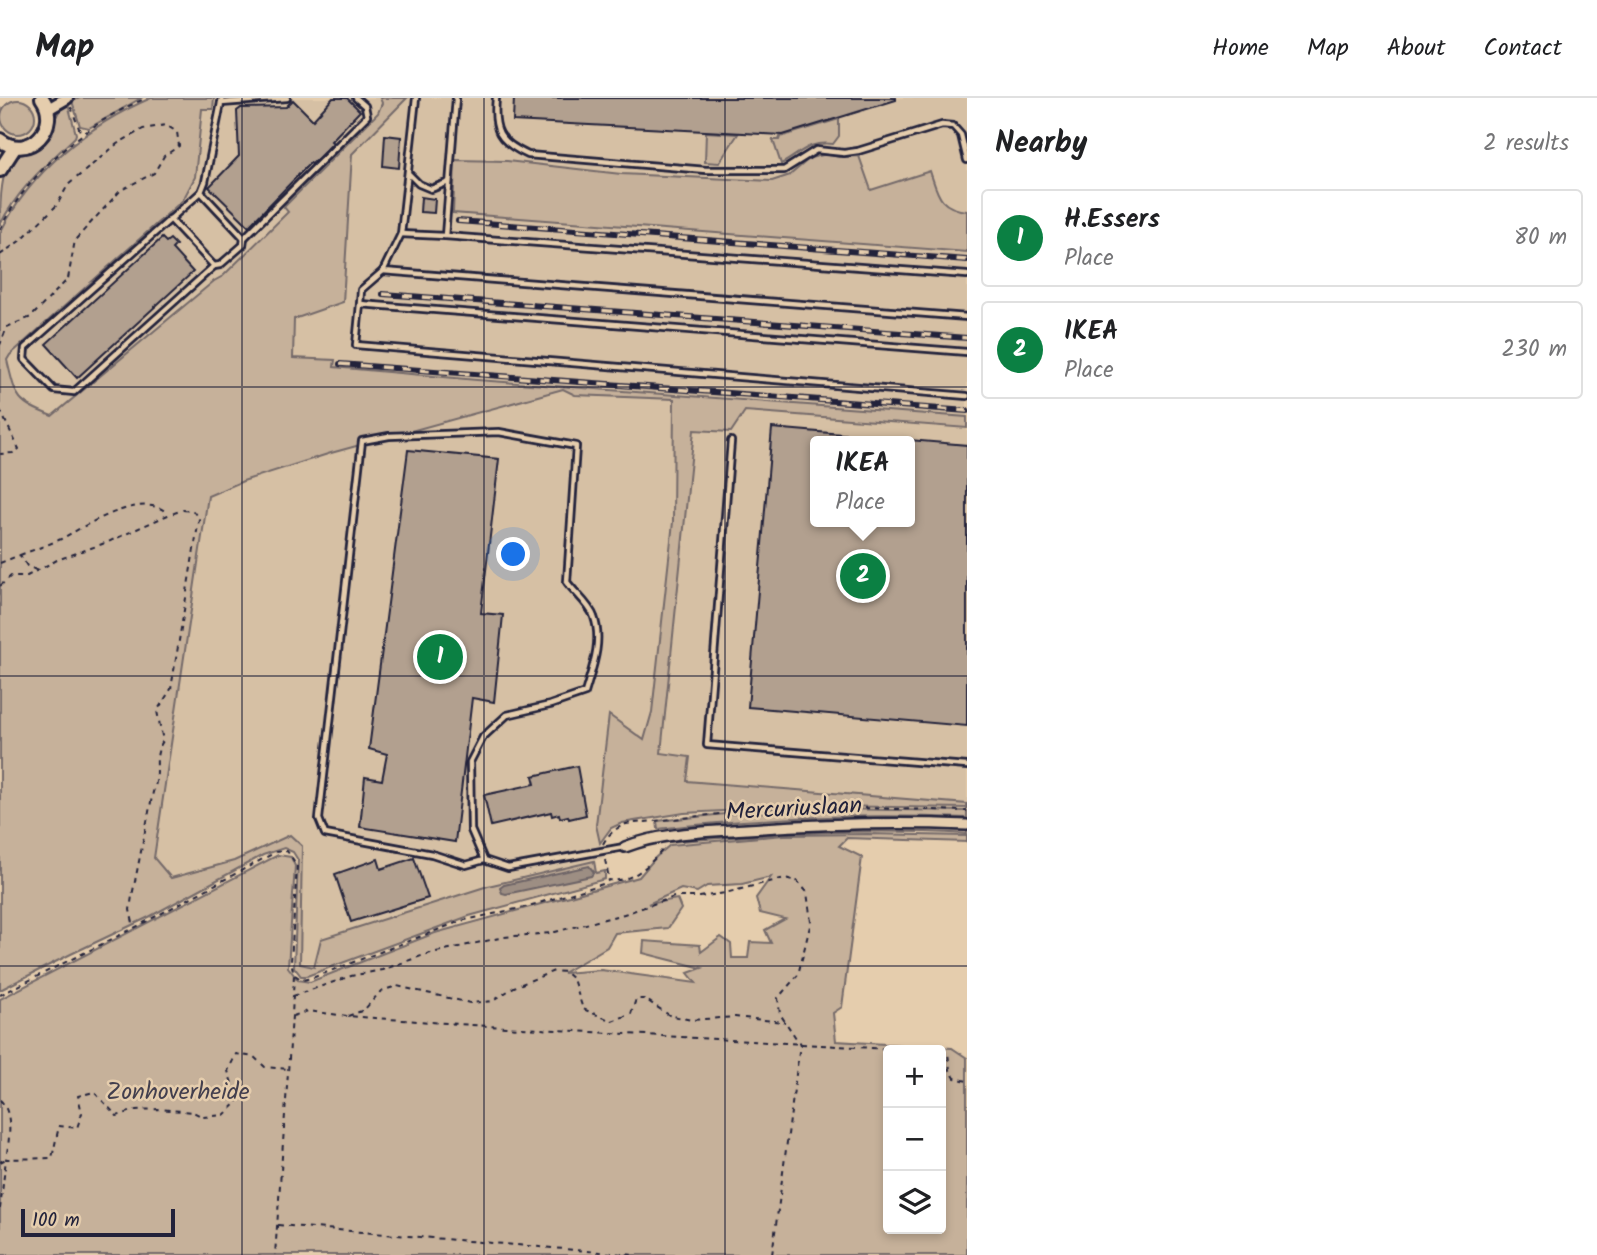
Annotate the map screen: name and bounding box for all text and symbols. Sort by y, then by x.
text: Map [35,22,95,75]
text: Home [1212,29,1269,68]
text: Map [1307,29,1349,68]
text: About [1387,29,1445,68]
text: Contact [1483,29,1562,68]
text: Nearby [995,120,1087,168]
text: 2 results [1483,126,1569,162]
text: H.Essers [1064,199,1160,241]
text: 1 [1017,220,1023,256]
text: 80 m [1514,220,1567,256]
text: Place [1064,241,1114,277]
text: IKEA [1064,311,1118,353]
text: 2 [1013,332,1027,368]
text: 230 m [1501,332,1567,368]
text: Place [1064,353,1114,389]
popup [810,436,915,527]
text: IKEA [835,443,890,485]
text: Place [835,485,885,521]
your location [496,537,530,571]
pin: 2 [840,550,886,602]
pin: 1 [417,631,463,683]
street label: Mercuriuslaan [725,786,863,833]
map controls [883,1045,946,1234]
button: + [883,1045,946,1108]
park label: Zonhoverheide [106,1073,250,1112]
button: − [883,1108,946,1171]
button: layers [883,1171,946,1234]
scale bar [21,1206,175,1238]
text: 100 m [32,1206,80,1236]

